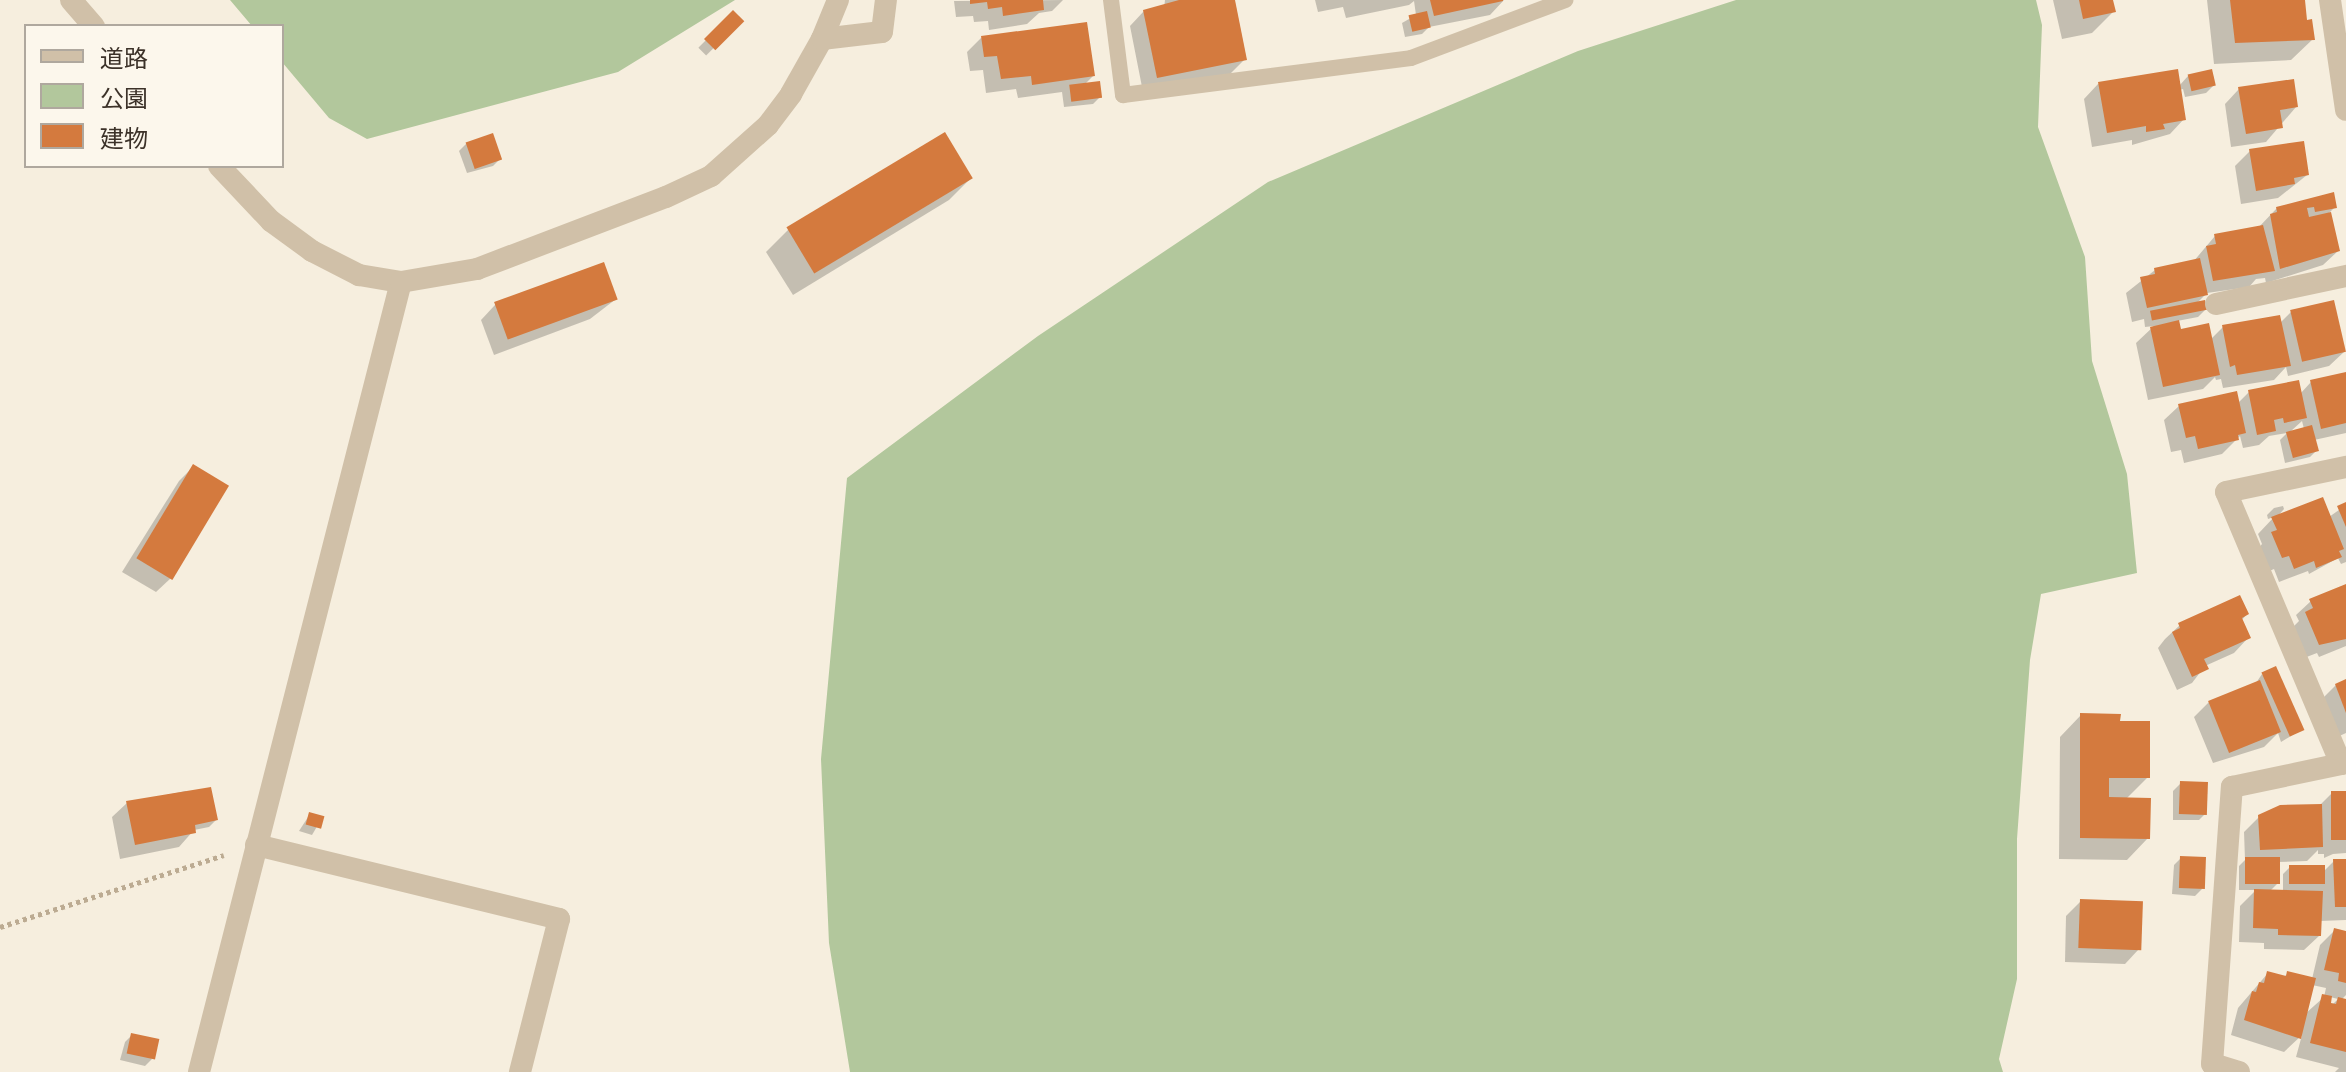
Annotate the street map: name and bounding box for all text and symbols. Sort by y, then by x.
legend [24,24,284,168]
text: 道路 [100,43,148,74]
text: 公園 [100,83,148,114]
text: 建物 [100,123,148,154]

